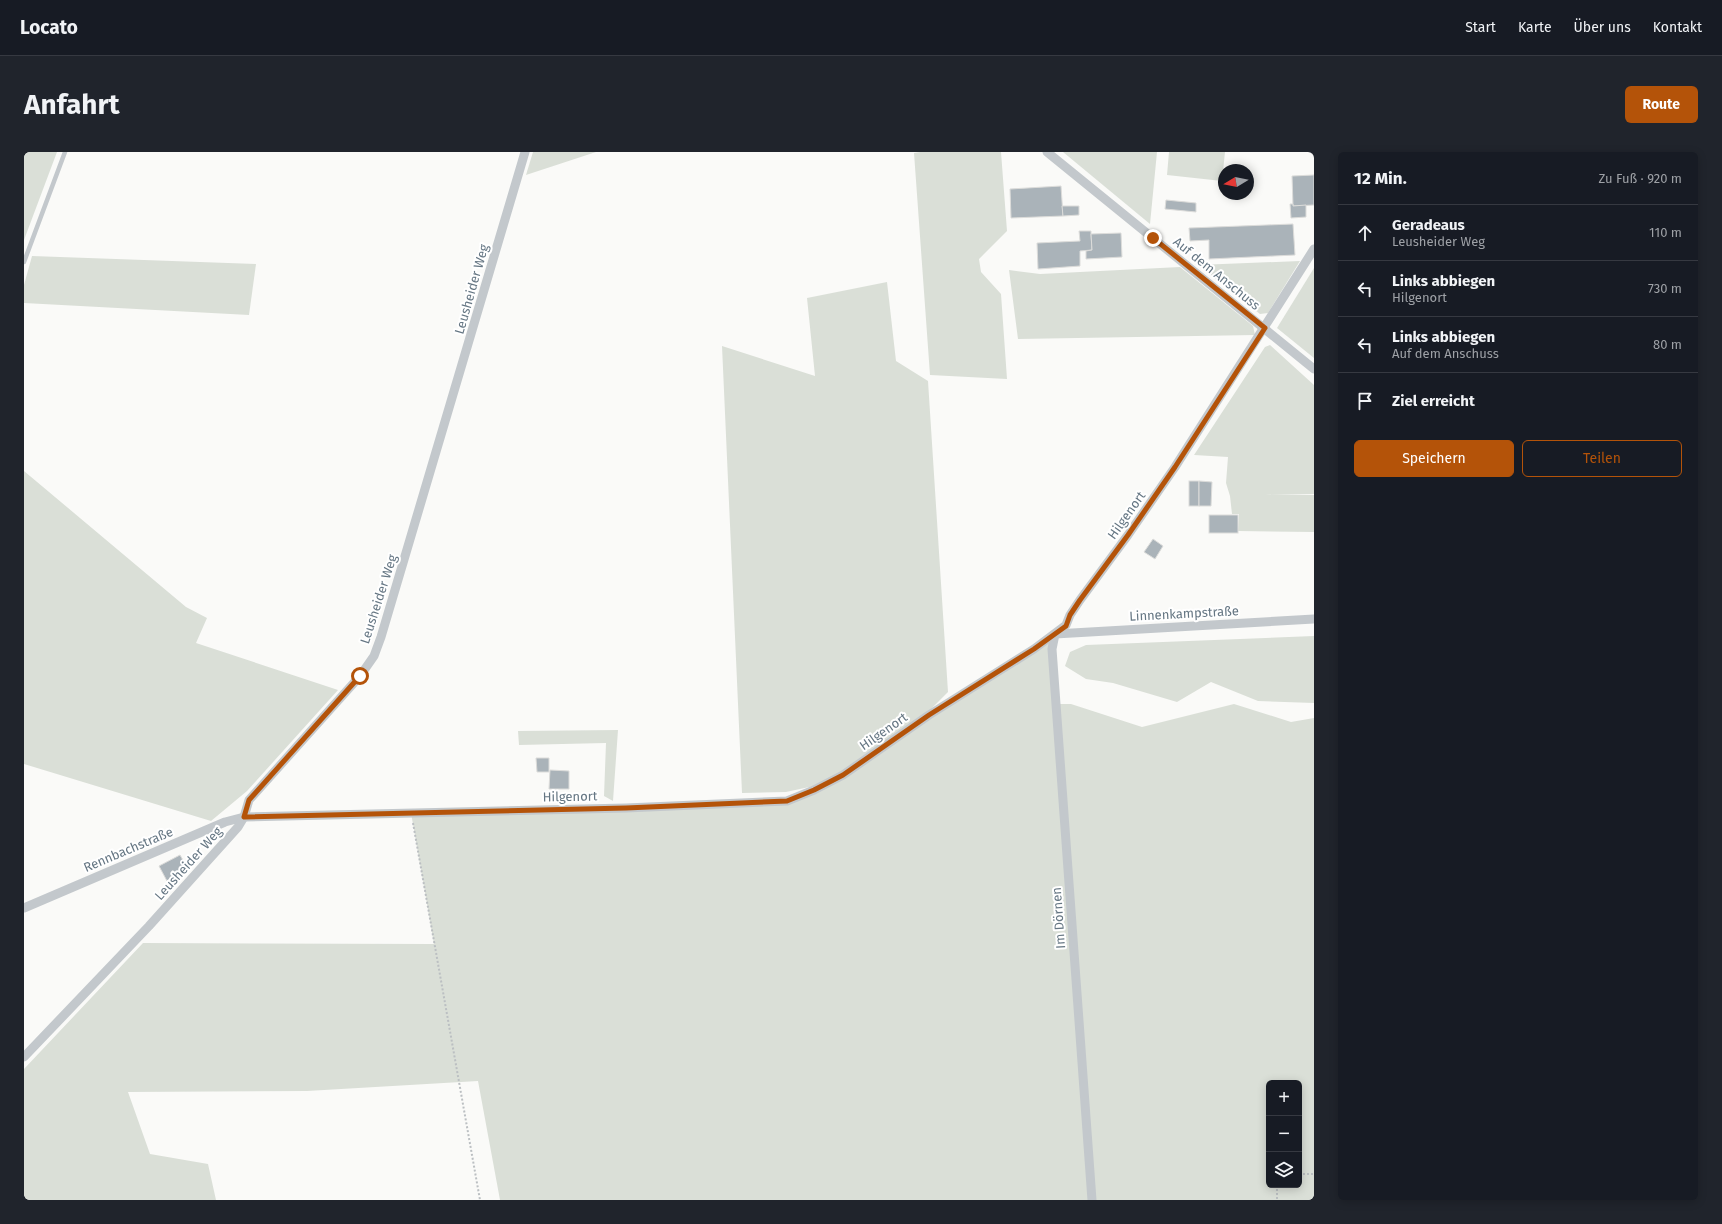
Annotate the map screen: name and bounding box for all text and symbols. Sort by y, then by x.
text: Locato [20,16,78,39]
text: Start [1465,19,1496,36]
text: Karte [1518,19,1552,36]
text: Über uns [1574,19,1631,36]
text: Kontakt [1653,19,1702,36]
button: Route [1625,86,1698,123]
text: Anfahrt [24,88,120,121]
north arrow [1218,164,1254,200]
text: 12 Min. [1354,168,1407,189]
text: Zu Fuß · 920 m [1598,171,1682,186]
text: Geradeaus [1392,216,1465,234]
icon: ahead [1354,222,1376,244]
text: 110 m [1649,225,1682,240]
route end [1144,229,1162,247]
street label: Auf dem Anschuss [1170,234,1263,313]
text: Leusheider Weg [1392,234,1485,249]
street label: Leusheider Weg [451,242,492,336]
text: Links abbiegen [1392,272,1495,290]
icon: left [1354,278,1376,300]
text: 730 m [1648,281,1682,296]
text: Hilgenort [1392,290,1447,305]
text: Links abbiegen [1392,328,1495,346]
icon: left [1354,334,1376,356]
text: 80 m [1653,337,1682,352]
text: Auf dem Anschuss [1392,346,1499,361]
icon: arrive [1354,390,1376,412]
text: Ziel erreicht [1392,392,1475,410]
button: Speichern [1354,440,1514,477]
button: Teilen [1522,440,1682,477]
street label: Hilgenort [1105,488,1148,542]
street label: Leusheider Weg [357,552,400,646]
street label: Linnenkampstraße [1129,603,1239,624]
route start [351,667,369,685]
street label: Hilgenort [857,709,910,753]
street label: Hilgenort [542,789,598,804]
street label: Rennbachstraße [81,824,175,875]
street label: Leusheider Weg [152,824,225,903]
street label: Im Dörnen [1049,887,1068,949]
map controls [1266,1080,1302,1188]
button: + [1266,1080,1302,1116]
button: − [1266,1116,1302,1152]
button: layers [1266,1152,1302,1188]

